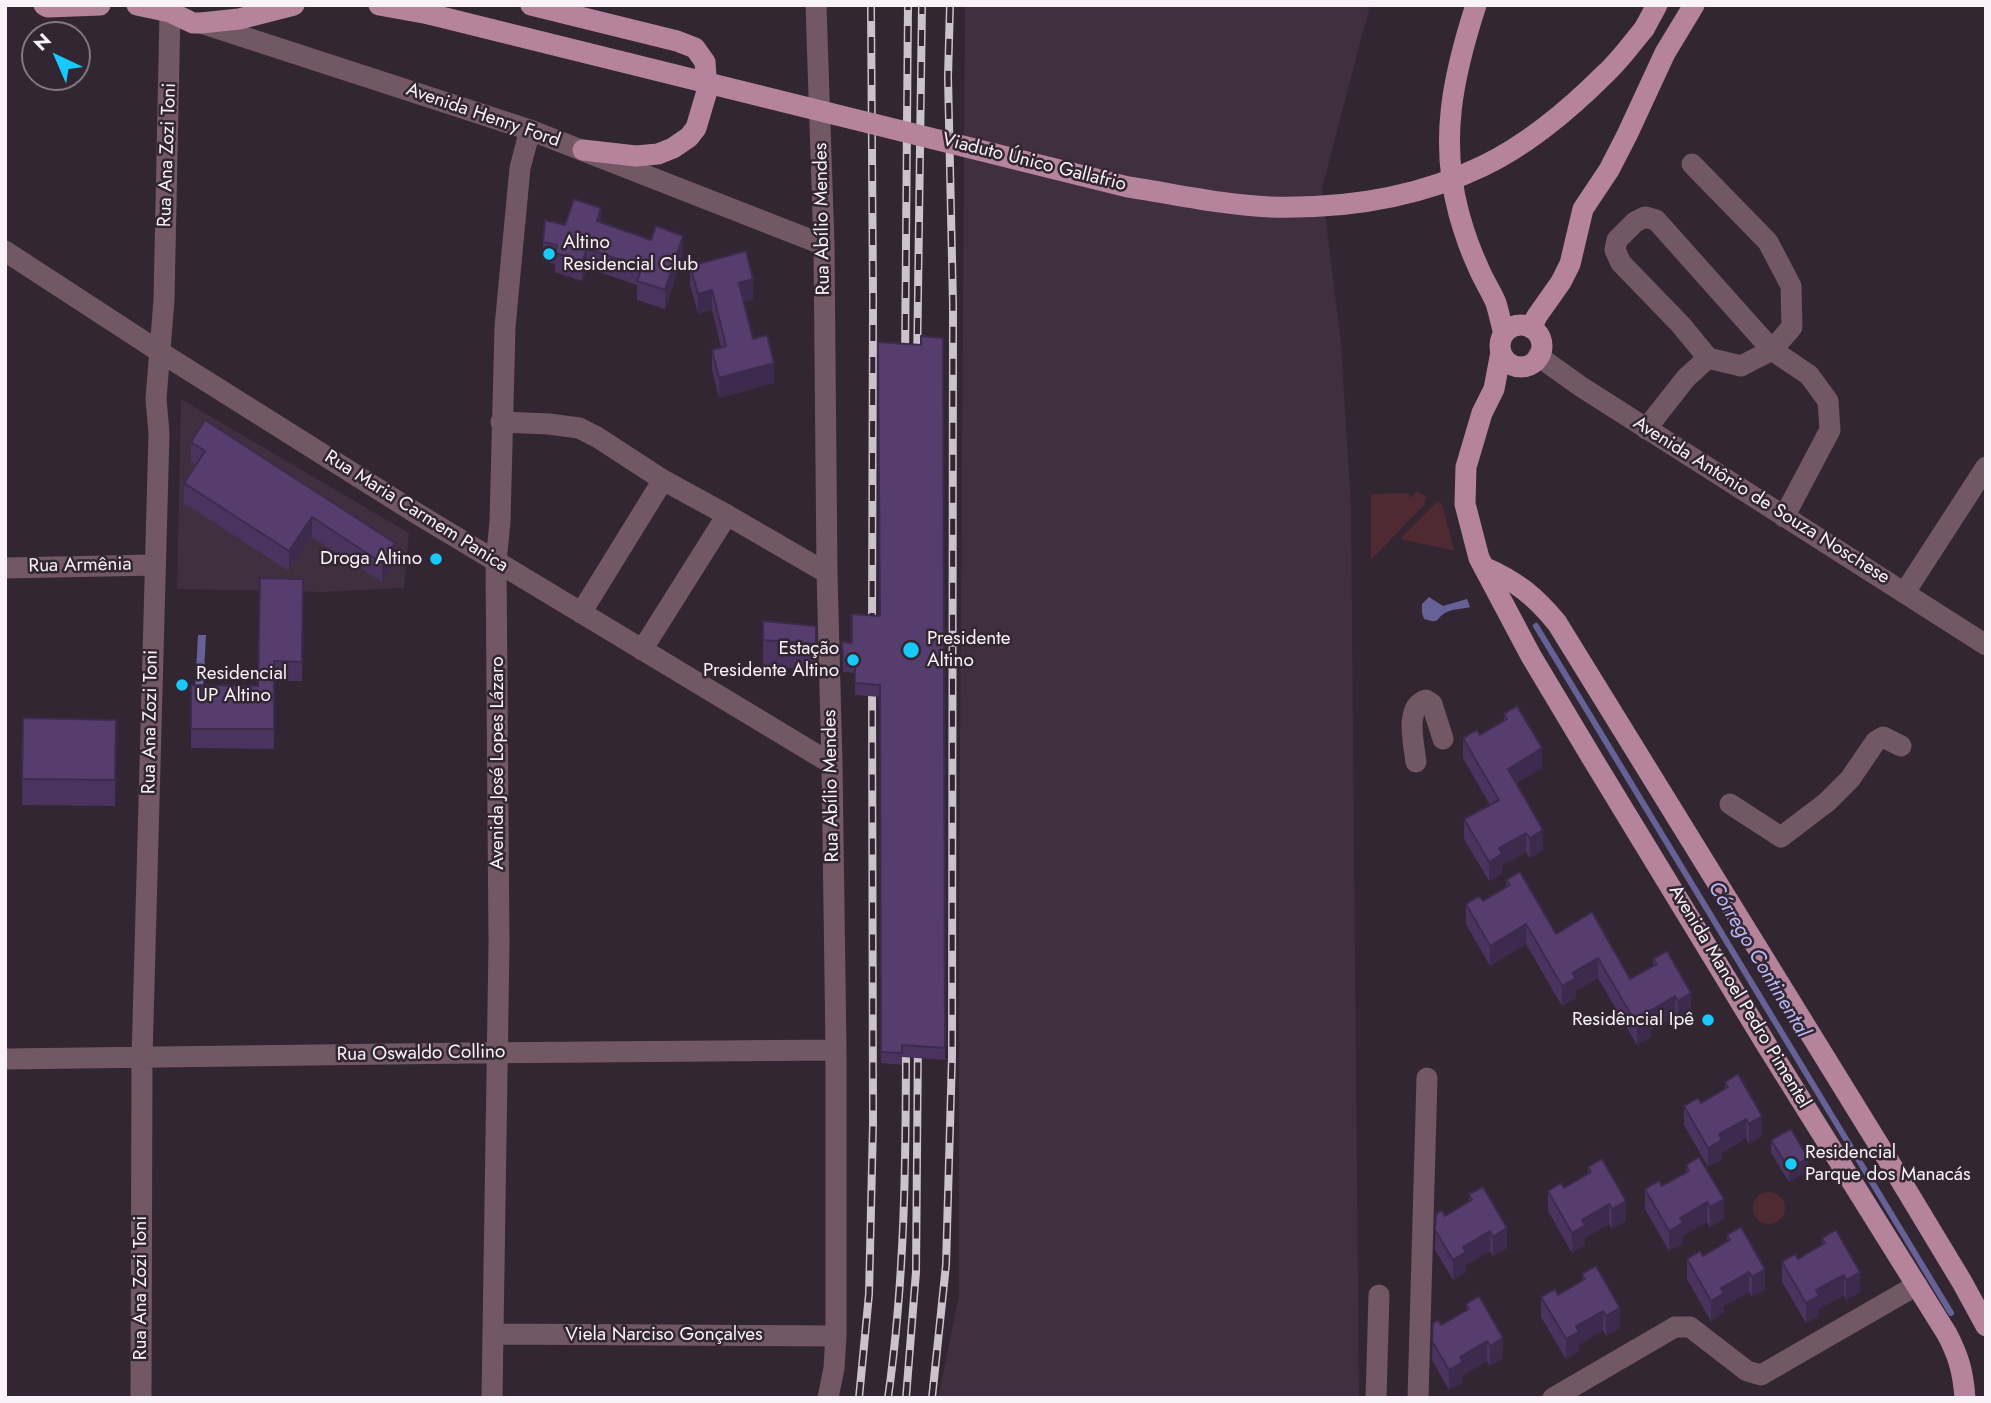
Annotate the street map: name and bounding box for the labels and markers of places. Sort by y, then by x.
place label: Altino Residencial Club [563,232,698,276]
marker: Altino Residencial Club [541,246,557,262]
place label: Droga Altino [320,548,422,570]
marker: Droga Altino [428,551,444,567]
place label: Presidente Altino [927,628,1011,672]
place label: Estação Presidente Altino [703,638,839,682]
marker: Presidente Altino [901,640,921,660]
marker: Estação Presidente Altino [845,652,861,668]
place label: Residencial UP Altino [196,663,287,707]
marker: Residencial UP Altino [174,677,190,693]
place label: Residêncial Ipê [1572,1009,1694,1031]
marker: Residêncial Ipê [1700,1012,1716,1028]
place label: Residencial Parque dos Manacás [1805,1142,1971,1186]
marker: Residencial Parque dos Manacás [1783,1156,1799,1172]

